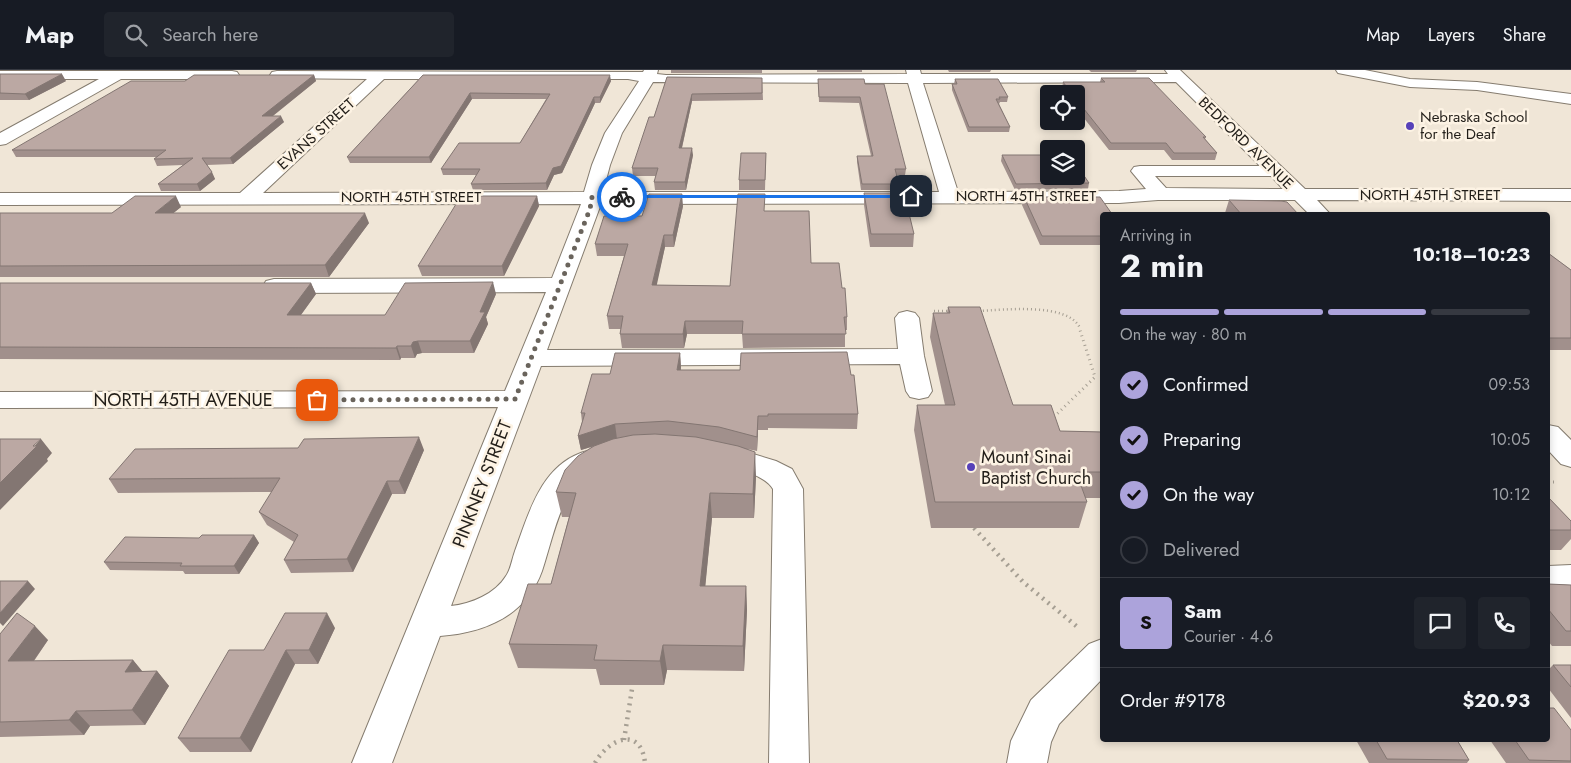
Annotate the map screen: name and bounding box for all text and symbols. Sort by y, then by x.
search box [104,12,454,57]
text: Map [25,17,74,52]
icon: search [122,21,150,49]
text: Search here [162,21,258,48]
text: Map [1366,22,1400,48]
text: Layers [1428,22,1475,48]
text: Share [1503,22,1546,48]
map controls [1040,85,1085,185]
button: locate [1040,85,1085,130]
street label: BEDFORD AVENUE [1193,92,1299,194]
street label: EVANS STREET [272,93,360,175]
place label: Nebraska School for the Deaf [1420,106,1528,145]
marker: Nebraska School for the Deaf [1404,120,1416,132]
button: layers [1040,140,1085,185]
courier [597,172,647,222]
pin [890,175,932,217]
icon: home [897,182,925,210]
icon: bike [608,183,636,211]
street label: NORTH 45TH STREET [1360,184,1500,206]
street label: NORTH 45TH STREET [956,185,1096,207]
street label: NORTH 45TH STREET [341,186,481,208]
text: Arriving in [1120,224,1192,247]
text: 10:18–10:23 [1413,241,1530,268]
text: 2 min [1120,243,1204,289]
text: On the way · 80 m [1120,323,1247,346]
icon: check [1120,371,1148,399]
text: Confirmed [1163,371,1249,398]
text: 09:53 [1489,373,1530,396]
pin [296,379,338,421]
icon: bag [303,386,331,414]
street label: NORTH 45TH AVENUE [93,387,273,413]
street label: PINKNEY STREET [446,416,518,551]
icon: check [1120,426,1148,454]
text: Preparing [1163,426,1241,453]
text: 10:05 [1490,428,1530,451]
place label: Mount Sinai Baptist Church [981,444,1091,491]
marker: Mount Sinai Baptist Church [965,461,977,473]
icon: check [1120,481,1148,509]
text: On the way [1163,481,1254,508]
text: 10:12 [1492,483,1530,506]
text: Delivered [1163,536,1240,563]
button: chat [1414,597,1466,649]
button: phone [1478,597,1530,649]
text: Sam [1184,598,1222,625]
text: S [1140,609,1152,636]
text: Courier · 4.6 [1184,625,1273,648]
text: Order #9178 [1120,687,1226,714]
text: $20.93 [1463,687,1530,714]

